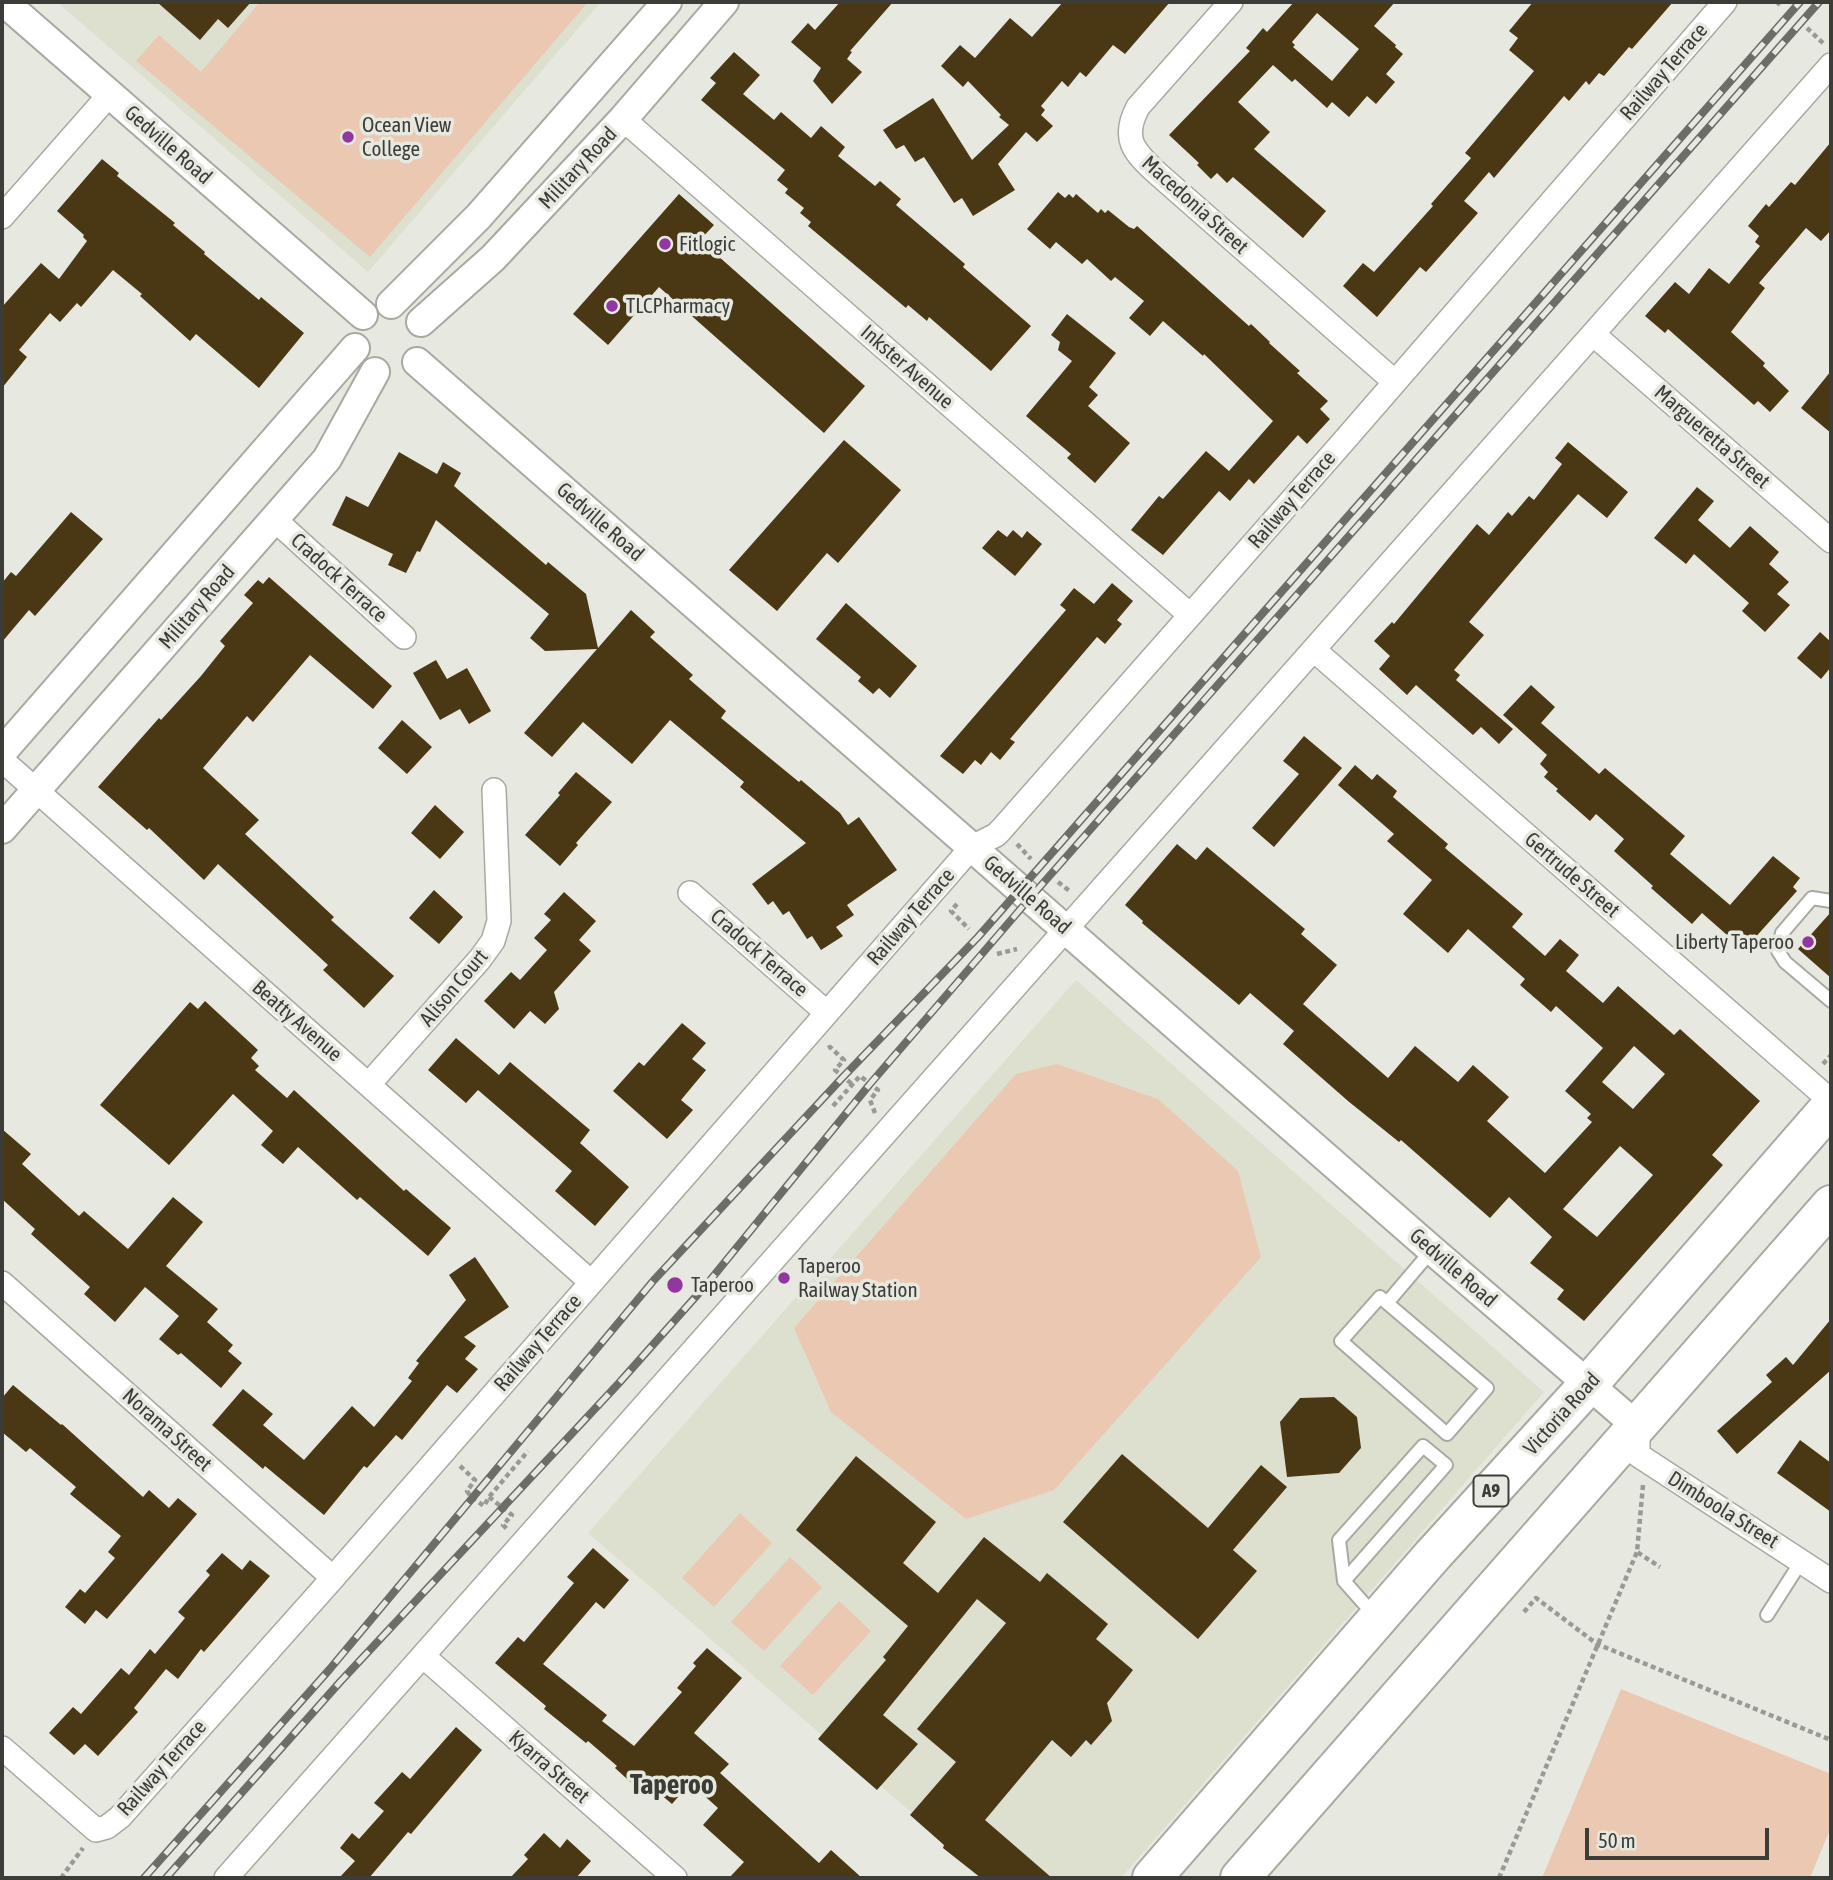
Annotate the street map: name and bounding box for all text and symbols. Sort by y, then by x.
street label: Railway Terrace [1615,18,1713,126]
street label: Gedville Road [119,100,217,190]
place label: Ocean View College [362,112,451,162]
street label: Military Road [534,122,622,214]
marker: Ocean View College [340,129,356,145]
street label: Macedonia Street [1137,151,1253,259]
place label: Fitlogic [679,231,735,257]
marker: Fitlogic [657,236,673,252]
place label: TLCPharmacy [626,293,730,319]
marker: TLCPharmacy [604,298,620,314]
street label: Inkster Avenue [855,320,959,414]
street label: Margueretta Street [1649,380,1775,494]
street label: Railway Terrace [1243,446,1341,554]
street label: Gedville Road [551,477,649,567]
street label: Cradock Terrace [286,528,392,628]
street label: Military Road [154,560,240,654]
street label: Gertrude Street [1519,827,1625,923]
street label: Gedville Road [978,850,1076,940]
street label: Railway Terrace [862,863,960,971]
street label: Cradock Terrace [705,904,813,1002]
place label: Liberty Taperoo [1675,929,1794,955]
marker: Liberty Taperoo [1800,934,1816,950]
street label: Alison Court [415,944,493,1032]
street label: Beatty Avenue [247,975,347,1067]
street label: Gedville Road [1404,1223,1502,1313]
place label: Taperoo Railway Station [798,1253,918,1303]
marker: Taperoo Railway Station [776,1270,792,1286]
place label: Taperoo [691,1272,754,1298]
marker: Taperoo [665,1275,685,1295]
street label: Railway Terrace [489,1289,587,1397]
street label: Victoria Road [1518,1368,1606,1460]
street label: Norama Street [117,1383,217,1477]
street label: Dimboola Street [1663,1466,1783,1554]
road number: A9 [1474,1476,1508,1506]
street label: Railway Terrace [112,1715,212,1821]
street label: Kyarra Street [504,1725,594,1809]
district label: Taperoo [630,1768,714,1802]
scale bar [1588,1814,1772,1858]
text: 50 m [1598,1828,1636,1852]

